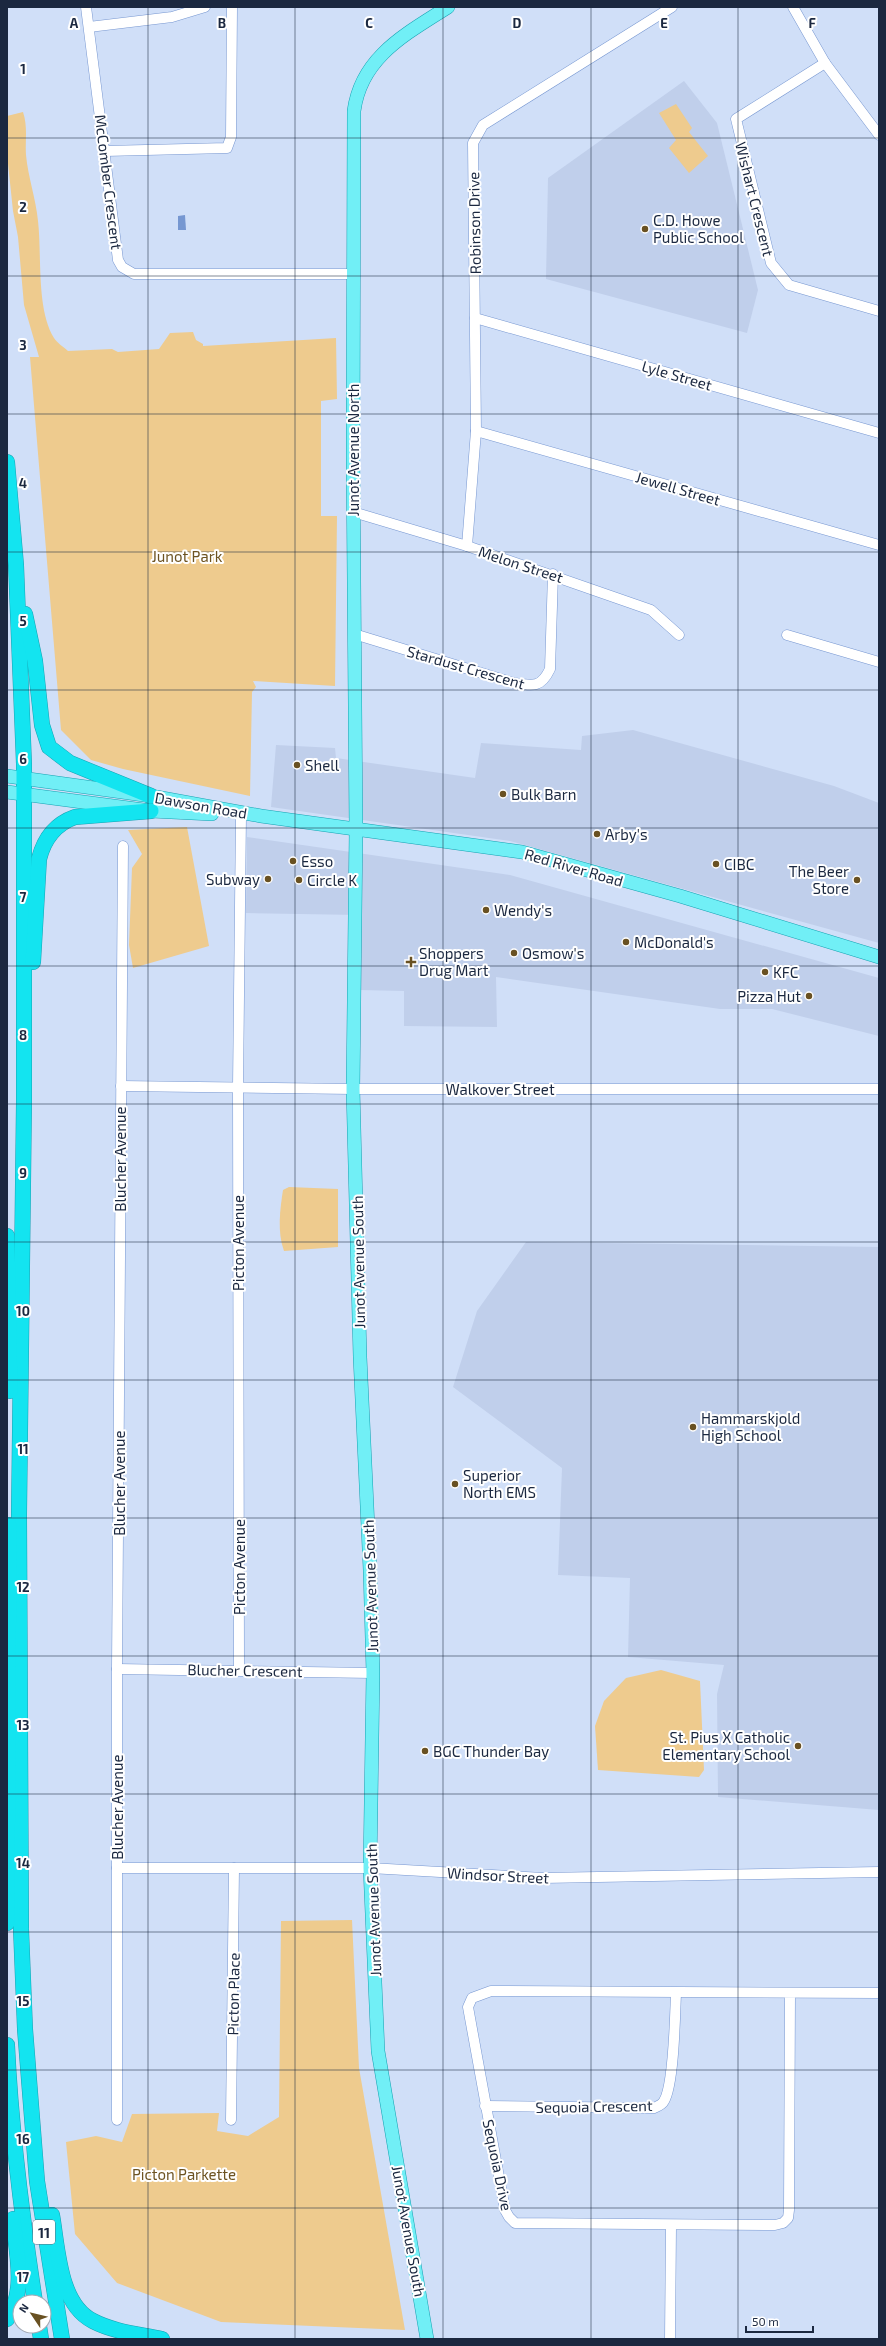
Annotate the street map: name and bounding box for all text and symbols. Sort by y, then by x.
text: A [70,15,79,31]
text: B [218,15,226,31]
text: C [365,15,373,31]
text: D [513,15,522,31]
text: E [660,15,668,31]
text: F [808,15,816,31]
text: 1 [20,61,26,77]
street label: McComber Crescent [92,113,126,251]
street label: Wishart Crescent [732,140,778,258]
street label: Robinson Drive [464,172,484,274]
text: 2 [19,199,27,215]
place label: C.D. Howe Public School [653,211,744,246]
marker: C.D. Howe Public School [640,224,650,234]
text: 3 [19,337,27,353]
street label: Lyle Street [640,356,714,394]
street label: Junot Avenue North [344,384,362,516]
street label: Jewell Street [634,467,723,509]
text: 4 [19,475,27,491]
street label: Melon Street [476,542,566,586]
park label: Junot Park [152,547,223,565]
text: 5 [19,613,27,629]
street label: Stardust Crescent [405,642,527,693]
text: 6 [19,751,27,767]
place label: Shell [305,756,340,774]
marker: Shell [292,760,302,770]
place label: Bulk Barn [511,785,576,803]
street label: Dawson Road [153,788,249,822]
marker: Bulk Barn [498,789,508,799]
place label: Arby's [605,825,648,843]
marker: Arby's [592,829,602,839]
street label: Red River Road [523,844,625,890]
place label: Esso [301,852,333,870]
place label: CIBC [724,855,755,873]
marker: Esso [288,856,298,866]
marker: CIBC [711,859,721,869]
place label: The Beer Store [789,862,849,897]
place label: Subway [206,870,260,888]
place label: Circle K [307,871,357,889]
marker: Subway [263,874,273,884]
marker: Circle K [294,875,304,885]
marker: The Beer Store [852,875,862,885]
text: 7 [20,889,27,905]
place label: Wendy's [494,901,552,919]
marker: Wendy's [481,905,491,915]
place label: McDonald's [634,933,714,951]
marker: McDonald's [621,937,631,947]
place label: Shoppers Drug Mart [419,944,489,979]
place label: Osmow's [522,944,584,962]
marker: Osmow's [509,948,519,958]
marker: Shoppers Drug Mart [406,957,416,967]
place label: KFC [773,963,799,981]
marker: KFC [760,967,770,977]
place label: Pizza Hut [737,987,801,1005]
marker: Pizza Hut [804,991,814,1001]
text: 8 [19,1027,27,1043]
street label: Walkover Street [445,1080,555,1098]
street label: Blucher Avenue [111,1106,129,1212]
text: 9 [19,1165,27,1181]
street label: Picton Avenue [229,1195,247,1291]
street label: Junot Avenue South [348,1195,368,1329]
text: 10 [16,1303,30,1319]
place label: Hammarskjold High School [701,1409,800,1444]
marker: Hammarskjold High School [688,1422,698,1432]
street label: Blucher Avenue [110,1430,128,1536]
text: 11 [17,1441,29,1457]
place label: Superior North EMS [463,1466,536,1501]
marker: Superior North EMS [450,1479,460,1489]
street label: Picton Avenue [230,1519,248,1615]
street label: Junot Avenue South [359,1519,381,1653]
text: 12 [16,1579,30,1595]
street label: Blucher Crescent [187,1660,303,1680]
text: 13 [17,1717,30,1733]
place label: St. Pius X Catholic Elementary School [662,1728,791,1763]
marker: St. Pius X Catholic Elementary School [793,1741,803,1751]
place label: BGC Thunder Bay [433,1742,549,1760]
marker: BGC Thunder Bay [420,1746,430,1756]
street label: Blucher Avenue [108,1754,126,1860]
street label: Junot Avenue South [362,1843,384,1977]
text: 14 [16,1855,30,1871]
street label: Windsor Street [447,1863,550,1887]
street label: Picton Place [223,1952,243,2036]
text: 15 [17,1993,29,2009]
street label: Sequoia Crescent [535,2096,653,2116]
street label: Sequoia Drive [480,2118,516,2212]
text: 16 [16,2131,30,2147]
street label: Junot Avenue South [389,2164,429,2298]
park label: Picton Parkette [132,2165,236,2183]
road number: 11 [33,2220,55,2244]
text: 17 [17,2269,29,2285]
north arrow [12,2294,52,2334]
text: N [16,2301,31,2315]
scale bar [746,2308,813,2334]
text: 50 m [752,2314,779,2328]

